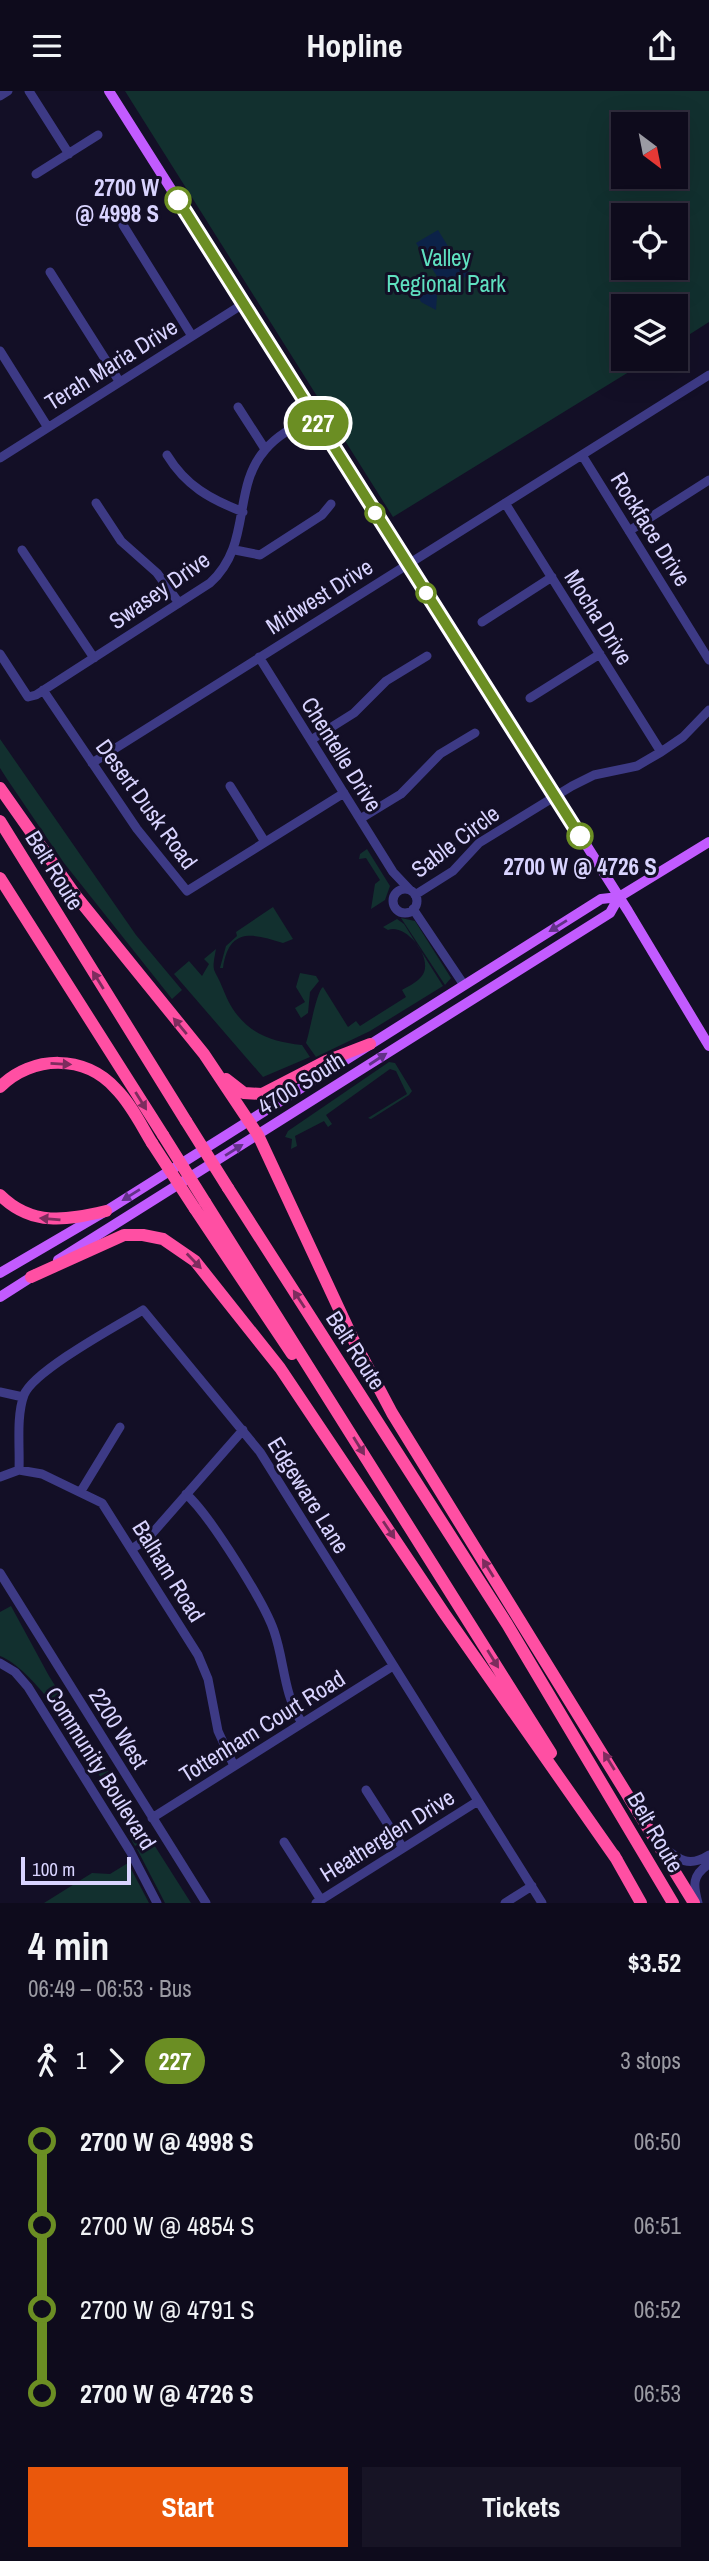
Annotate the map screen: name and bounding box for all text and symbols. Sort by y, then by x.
text: Hopline [306,24,403,67]
icon: menu [28,27,66,65]
icon: share [643,27,681,65]
north arrow [611,112,688,189]
map controls [611,112,688,371]
place label: 2700 W @ 4998 S [76,172,159,229]
marker: 2700 W @ 4998 S [165,187,191,213]
button: locate [611,203,688,280]
park label: Valley Regional Park [386,242,506,299]
button: layers [611,294,688,371]
street label: Terah Maria Drive [39,311,183,417]
line badge: 227 [278,400,358,446]
text: 227 [302,407,334,439]
street label: Rockface Drive [604,466,698,592]
unlabelled marker [365,503,385,523]
street label: Swasey Drive [102,544,216,636]
street label: Midwest Drive [260,551,378,641]
street label: Mocha Drive [558,563,640,671]
unlabelled marker [416,583,436,603]
street label: Chentelle Drive [294,691,390,817]
street label: Desert Dusk Road [89,733,205,875]
street label: Sable Circle [405,798,505,884]
marker: 2700 W @ 4726 S [567,823,593,849]
street label: Belt Route [19,824,91,916]
place label: 2700 W @ 4726 S [503,851,657,882]
one-way arrow [549,919,568,932]
one-way arrow [92,970,105,989]
one-way arrow [173,1017,188,1035]
street label: 4700 South [252,1044,350,1122]
one-way arrow [368,1052,387,1065]
one-way arrow [50,1058,72,1069]
one-way arrow [135,1091,148,1111]
one-way arrow [224,1143,244,1156]
one-way arrow [121,1189,140,1202]
one-way arrow [39,1213,61,1224]
one-way arrow [186,1252,202,1270]
one-way arrow [292,1289,305,1308]
street label: Belt Route [319,1305,393,1395]
street label: Edgeware Lane [261,1431,357,1559]
one-way arrow [353,1436,366,1455]
street label: Balham Road [126,1514,212,1628]
one-way arrow [382,1521,396,1539]
one-way arrow [481,1558,494,1577]
one-way arrow [487,1649,500,1669]
street label: Tottenham Court Road [173,1663,351,1789]
street label: Community Boulevard [38,1681,164,1855]
street label: 2200 West [82,1682,156,1774]
one-way arrow [602,1751,615,1770]
street label: Heatherglen Drive [314,1781,460,1889]
street label: Belt Route [621,1786,691,1878]
scale bar [21,1854,131,1886]
text: 100 m [32,1856,75,1882]
text: 4 min [28,1921,109,1972]
text: $3.52 [628,1945,681,1980]
text: 06:49 – 06:53 · Bus [28,1973,192,2004]
icon: walk [28,2042,66,2080]
icon: forward [97,2042,135,2080]
text: 1 [76,2045,87,2076]
text: 227 [159,2045,191,2077]
text: 3 stops [620,2045,681,2076]
text: 2700 W @ 4998 S [80,2124,254,2159]
text: 06:50 [634,2126,681,2157]
text: 2700 W @ 4854 S [80,2208,255,2243]
text: 06:51 [634,2210,681,2241]
text: 2700 W @ 4791 S [80,2292,255,2327]
text: 06:52 [634,2294,681,2325]
text: 2700 W @ 4726 S [80,2376,254,2411]
text: 06:53 [634,2378,681,2409]
button: Start [28,2467,348,2547]
button: Tickets [362,2467,681,2547]

